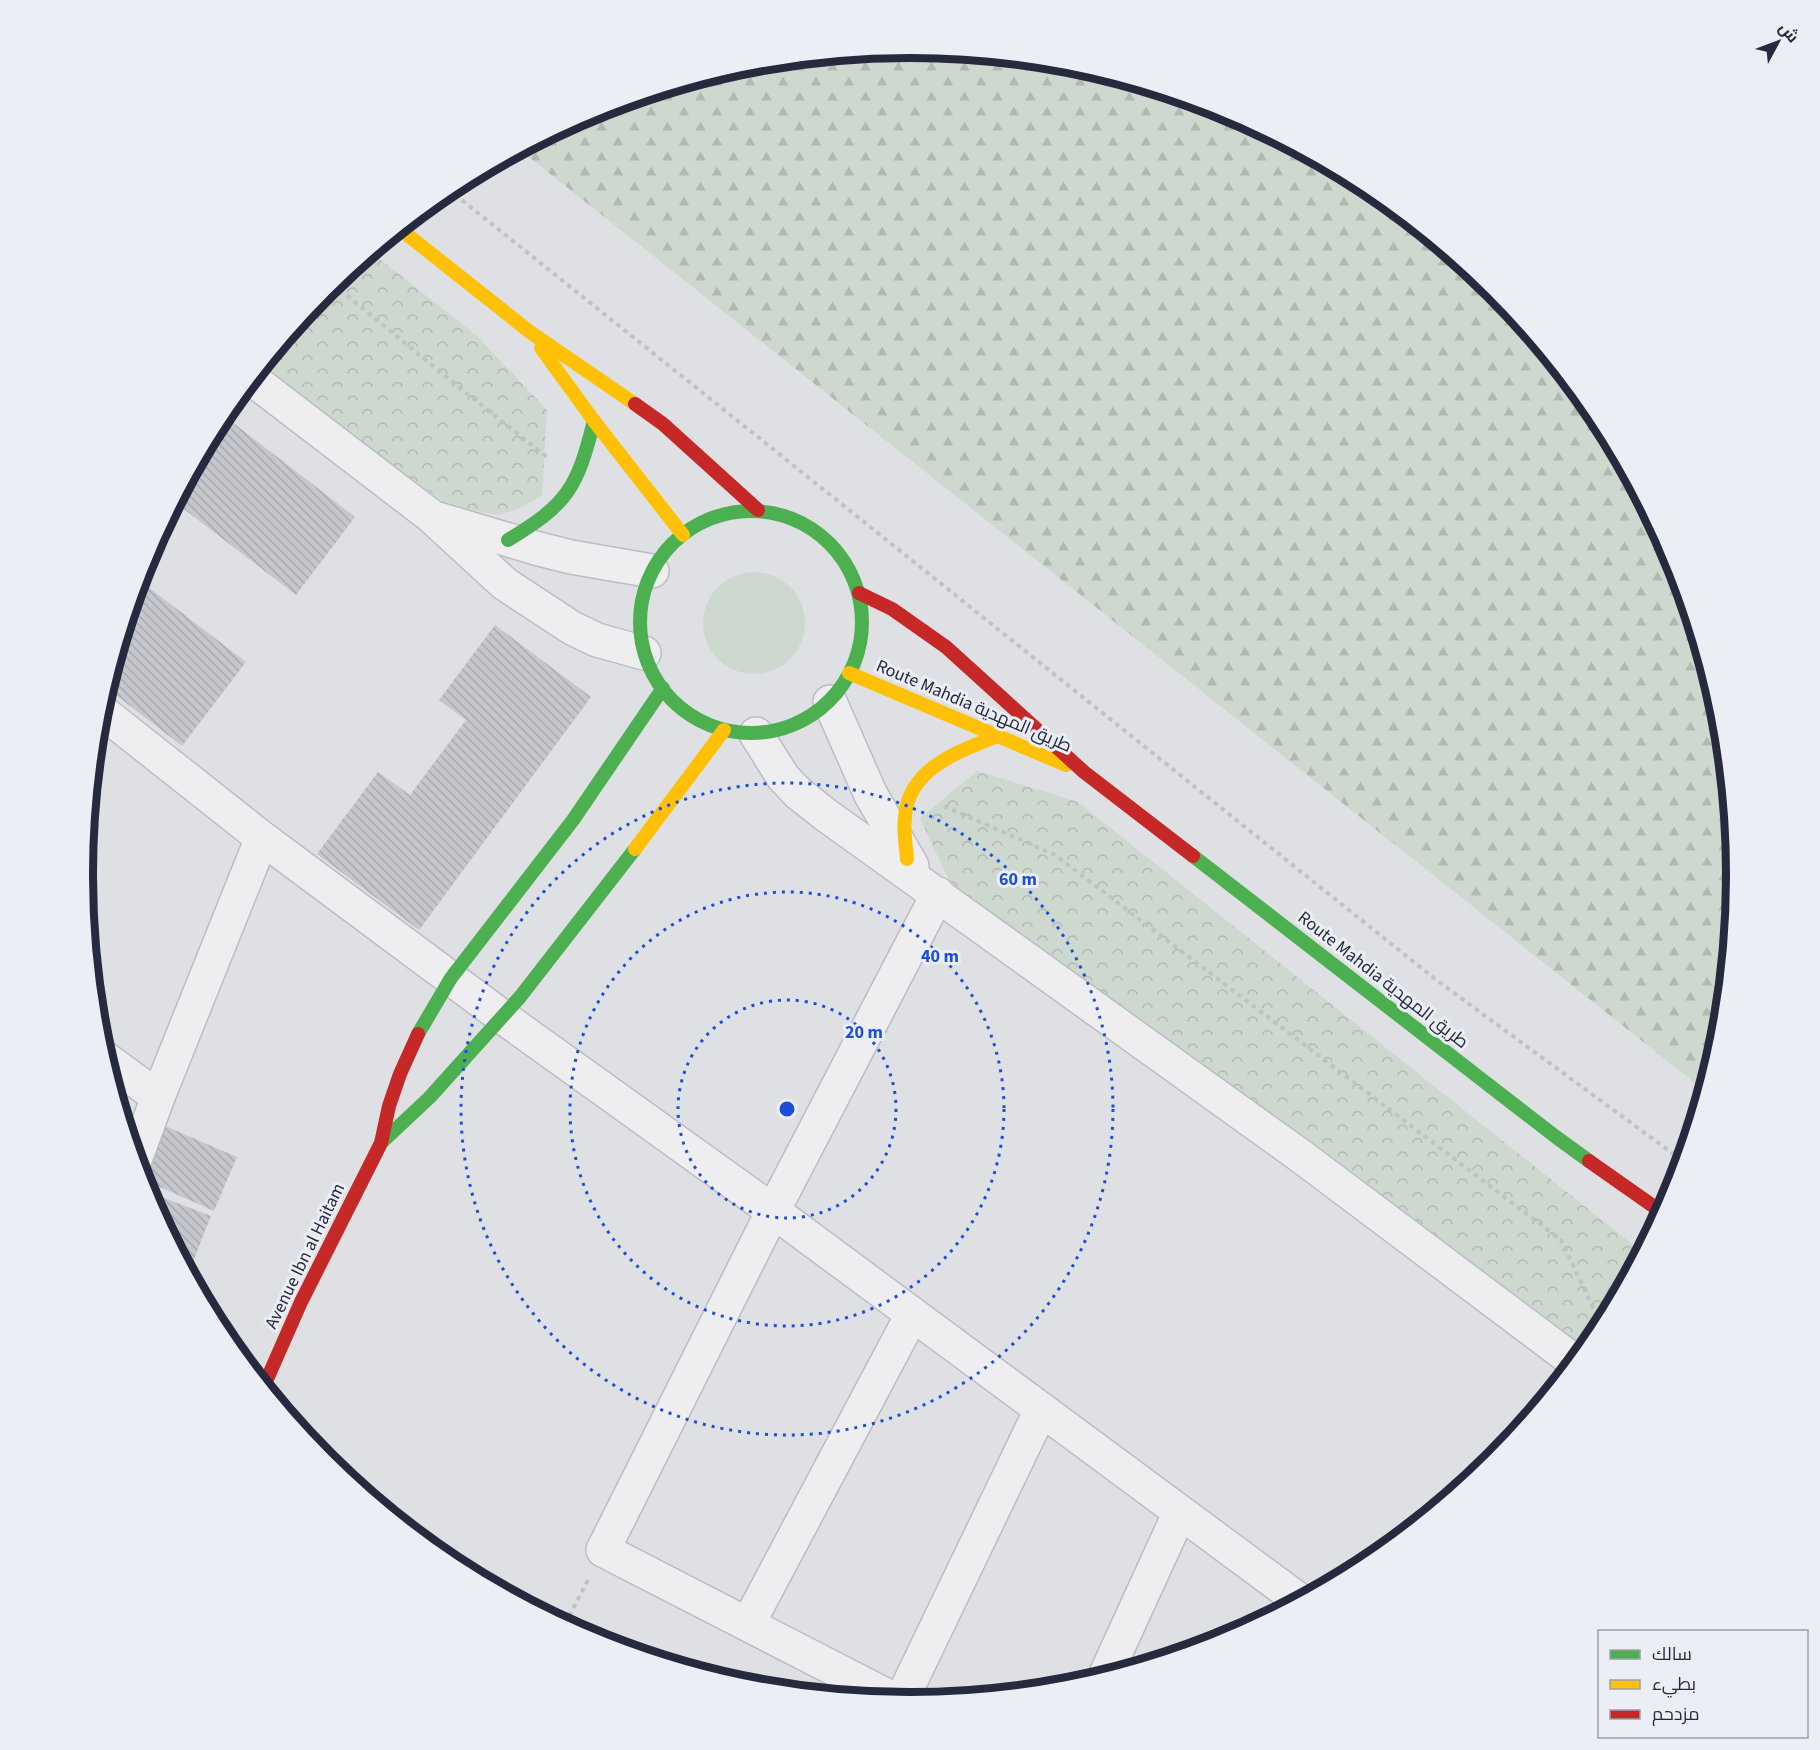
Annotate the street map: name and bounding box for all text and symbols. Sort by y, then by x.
north arrow [1748,12,1808,72]
text: ش [1774,18,1804,48]
street label: Route Mahdia طريق المهدية [872,653,1076,759]
text: 60 m [999,867,1037,892]
street label: Route Mahdia طريق المهدية [1292,905,1474,1055]
text: 40 m [921,944,959,969]
text: 20 m [845,1020,883,1045]
centre of rings [777,1099,797,1119]
street label: Avenue Ibn al Haitam [259,1179,351,1333]
legend [1598,1630,1808,1738]
text: سالك [1652,1642,1692,1667]
text: بطيء [1652,1672,1696,1698]
text: مزدحم [1652,1702,1700,1727]

